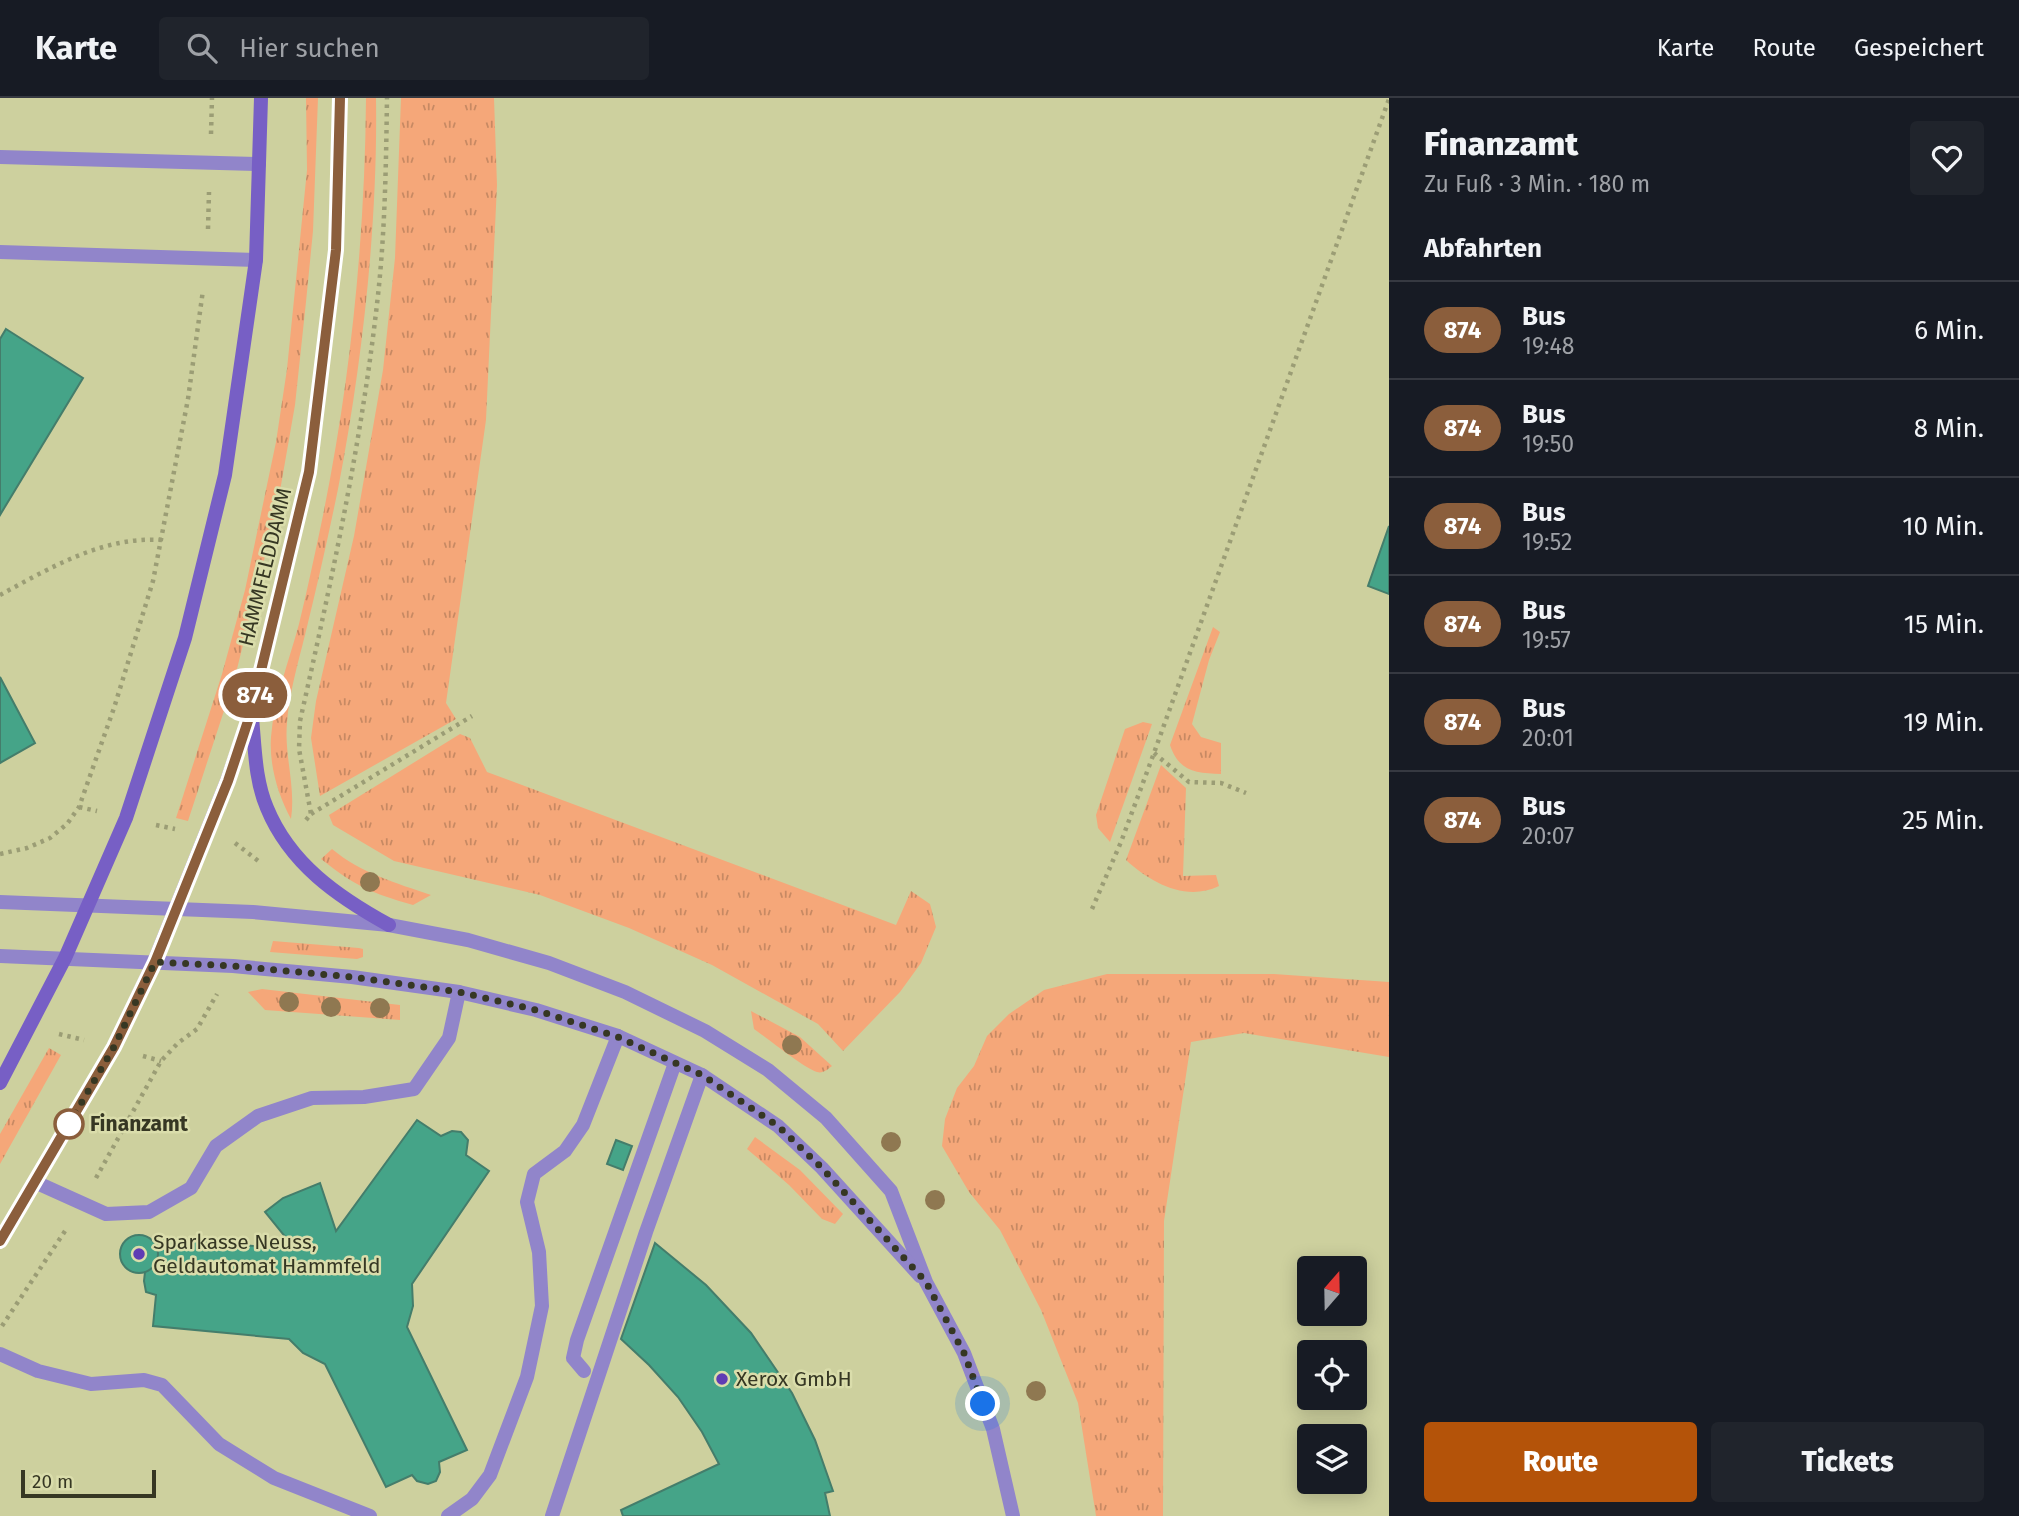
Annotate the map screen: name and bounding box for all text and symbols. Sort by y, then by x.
search box [159,17,649,80]
text: Karte [35,28,117,68]
icon: search [183,29,221,67]
text: Hier suchen [239,33,380,64]
text: Karte [1657,34,1714,62]
text: Route [1752,34,1816,62]
text: Gespeichert [1854,34,1984,62]
button: heart [1910,121,1984,195]
text: Finanzamt [1424,124,1578,164]
text: Zu Fuß · 3 Min. · 180 m [1424,170,1650,198]
text: Abfahrten [1424,233,1542,264]
text: Bus [1522,301,1565,332]
text: 6 Min. [1914,315,1984,346]
text: 874 [1444,316,1481,344]
text: 19:48 [1522,332,1574,360]
text: Bus [1522,399,1565,430]
text: 8 Min. [1914,413,1984,444]
text: 874 [1444,414,1481,442]
text: 19:50 [1522,430,1574,458]
street label: HAMMFELDDAMM [233,485,297,649]
text: Bus [1522,497,1565,528]
text: 10 Min. [1902,511,1984,542]
text: 874 [1444,512,1481,540]
text: 19:52 [1522,528,1572,556]
text: Bus [1522,595,1565,626]
text: 15 Min. [1904,609,1984,640]
text: 874 [1444,610,1481,638]
text: 19:57 [1522,626,1571,654]
line badge: 874 [215,672,295,718]
text: 874 [236,681,274,709]
text: Bus [1522,693,1565,724]
text: 19 Min. [1903,707,1984,738]
text: 874 [1444,708,1481,736]
text: 20:01 [1522,724,1574,752]
text: Bus [1522,791,1565,822]
text: 25 Min. [1902,805,1984,836]
text: 874 [1444,806,1481,834]
text: 20:07 [1522,822,1574,850]
marker: Finanzamt [54,1109,84,1139]
place label: Finanzamt [90,1111,189,1137]
place label: Sparkasse Neuss, Geldautomat Hammfeld [153,1229,381,1279]
marker: Sparkasse Neuss, Geldautomat Hammfeld [131,1246,147,1262]
north arrow [1297,1256,1367,1326]
map controls [1297,1256,1367,1494]
button: locate [1297,1340,1367,1410]
place label: Xerox GmbH [736,1366,852,1392]
marker: Xerox GmbH [714,1371,730,1387]
your location [965,1386,1000,1421]
button: Route [1424,1422,1697,1502]
button: Tickets [1711,1422,1984,1502]
button: layers [1297,1424,1367,1494]
scale bar [21,1467,156,1499]
text: 20 m [32,1470,73,1493]

